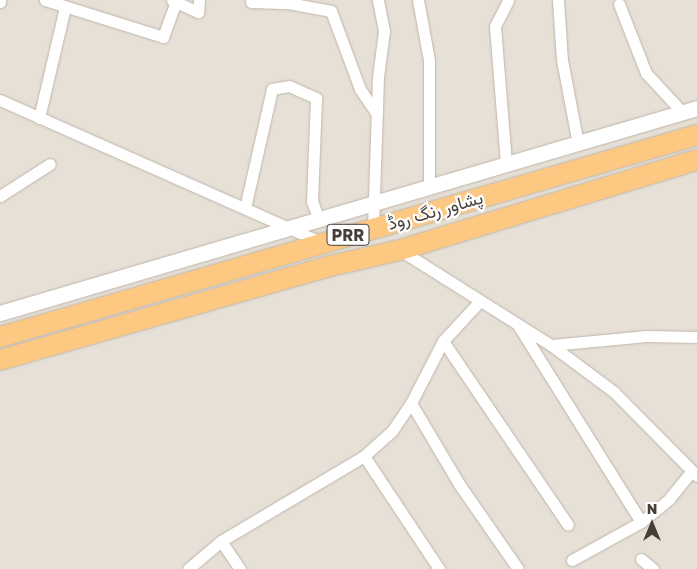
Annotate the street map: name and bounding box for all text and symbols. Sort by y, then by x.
street label: پشاور رنگ روڈ [385,186,485,234]
road number: PRR [326,222,370,248]
north arrow [627,499,677,549]
text: N [647,500,657,517]

